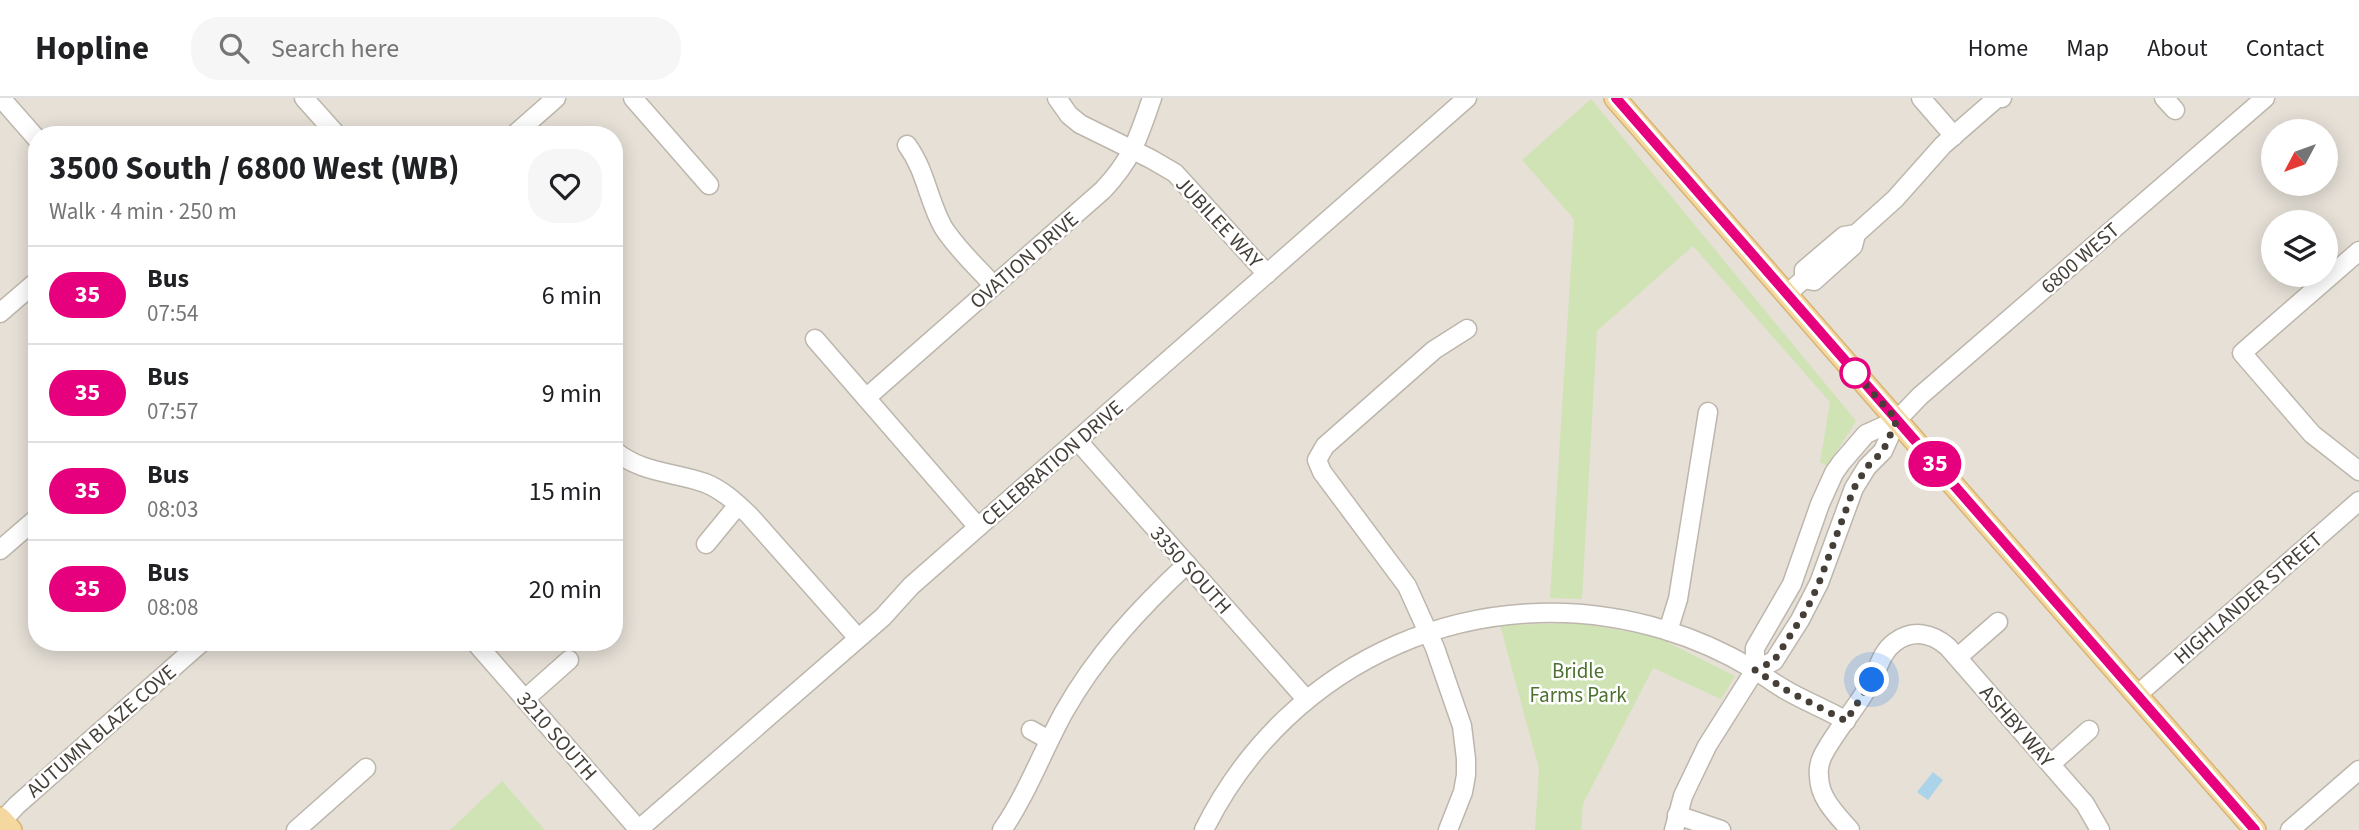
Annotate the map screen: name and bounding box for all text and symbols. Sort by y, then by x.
search box [191,17,681,80]
text: Hopline [35,25,149,72]
icon: search [215,29,253,67]
text: Search here [271,30,399,67]
text: Home [1968,31,2028,66]
text: Map [2066,31,2109,66]
text: About [2147,31,2208,66]
text: Contact [2246,31,2324,66]
north arrow [2261,119,2338,196]
map controls [2261,119,2338,287]
text: 3500 South / 6800 West (WB) [49,145,460,192]
button: heart [528,149,602,223]
street label: JUBILEE WAY [1169,169,1270,275]
text: Walk · 4 min · 250 m [49,195,237,228]
street label: OVATION DRIVE [963,204,1085,316]
button: layers [2261,210,2338,287]
street label: 6800 WEST [2034,215,2126,301]
text: Bus [147,260,189,297]
text: 35 [75,277,100,312]
text: 6 min [542,277,602,314]
text: 07:54 [147,297,198,330]
text: Bus [147,358,189,395]
unlabelled marker [1840,358,1870,388]
text: 35 [75,375,100,410]
text: 9 min [542,375,602,412]
street label: CELEBRATION DRIVE [974,393,1130,533]
text: 07:57 [147,395,198,428]
line badge: 35 [1904,441,1966,487]
text: 35 [1922,446,1948,481]
text: Bus [147,456,189,493]
text: 35 [75,473,100,508]
text: 15 min [529,473,602,510]
text: 08:03 [147,493,198,526]
street label: 3350 SOUTH [1143,519,1239,621]
street label: HIGHLANDER STREET [2167,525,2329,671]
text: Bus [147,554,189,591]
text: 35 [75,571,100,606]
text: 20 min [529,571,602,608]
text: 08:08 [147,591,198,624]
park label: Bridle Farms Park [1529,656,1627,710]
street label: AUTUMN BLAZE COVE [19,657,183,805]
your location [1854,662,1889,697]
street label: ASHBY WAY [1973,678,2062,774]
street label: 3210 SOUTH [510,685,604,787]

